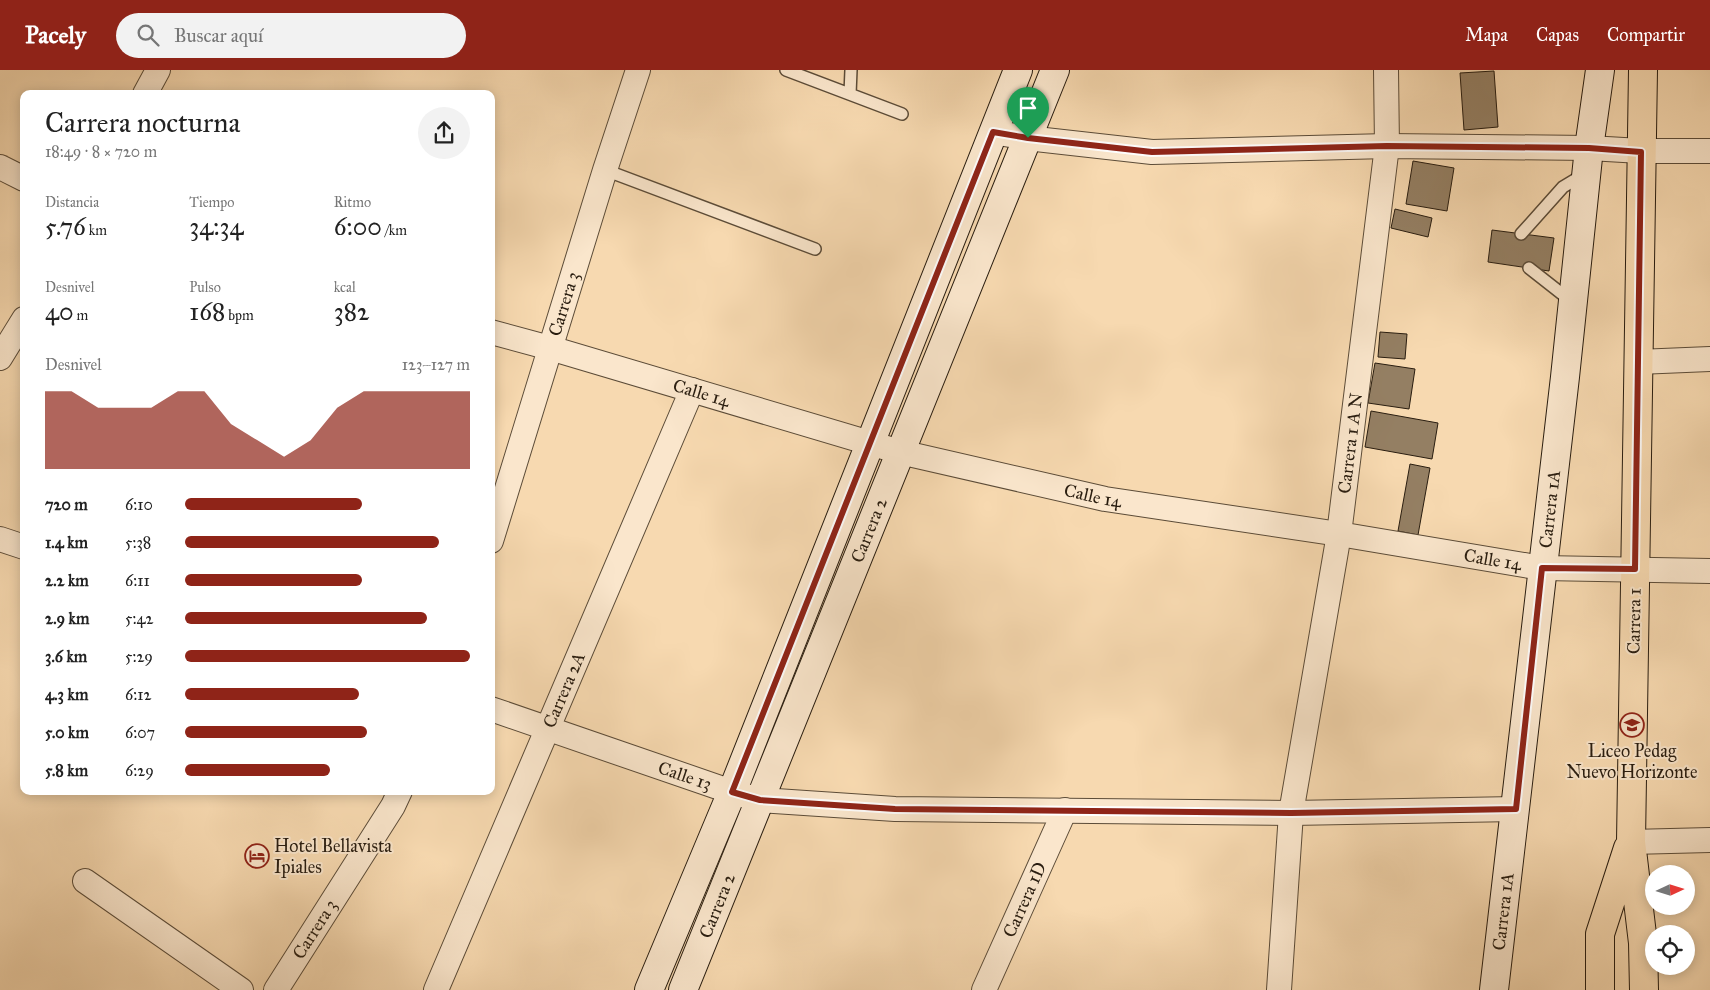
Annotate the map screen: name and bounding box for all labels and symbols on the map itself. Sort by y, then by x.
pin [1007,87,1049,138]
street label: Carrera 3 [544,269,584,339]
street label: Calle 14 [670,374,733,412]
street label: Carrera 1 A N [1333,392,1367,495]
street label: Carrera 1A [1534,469,1565,549]
street label: Calle 14 [1062,479,1124,512]
street label: Carrera 2 [846,494,892,566]
street label: Calle 14 [1462,544,1524,576]
street label: Carrera 1 [1622,588,1646,654]
street label: Carrera 2A [538,649,590,731]
school or university icon: Liceo Pedag Nuevo Horizonte [1619,712,1645,738]
place label: Liceo Pedag Nuevo Horizonte [1567,740,1697,783]
street label: Calle 13 [655,756,715,795]
place label: Hotel Bellavista Ipiales [274,835,392,878]
hotel icon: Hotel Bellavista Ipiales [244,843,270,869]
street label: Carrera 1D [998,859,1051,941]
north arrow [1645,865,1695,915]
street label: Carrera 2 [694,870,740,941]
street label: Carrera 1A [1488,871,1519,952]
street label: Carrera 3 [288,895,342,963]

